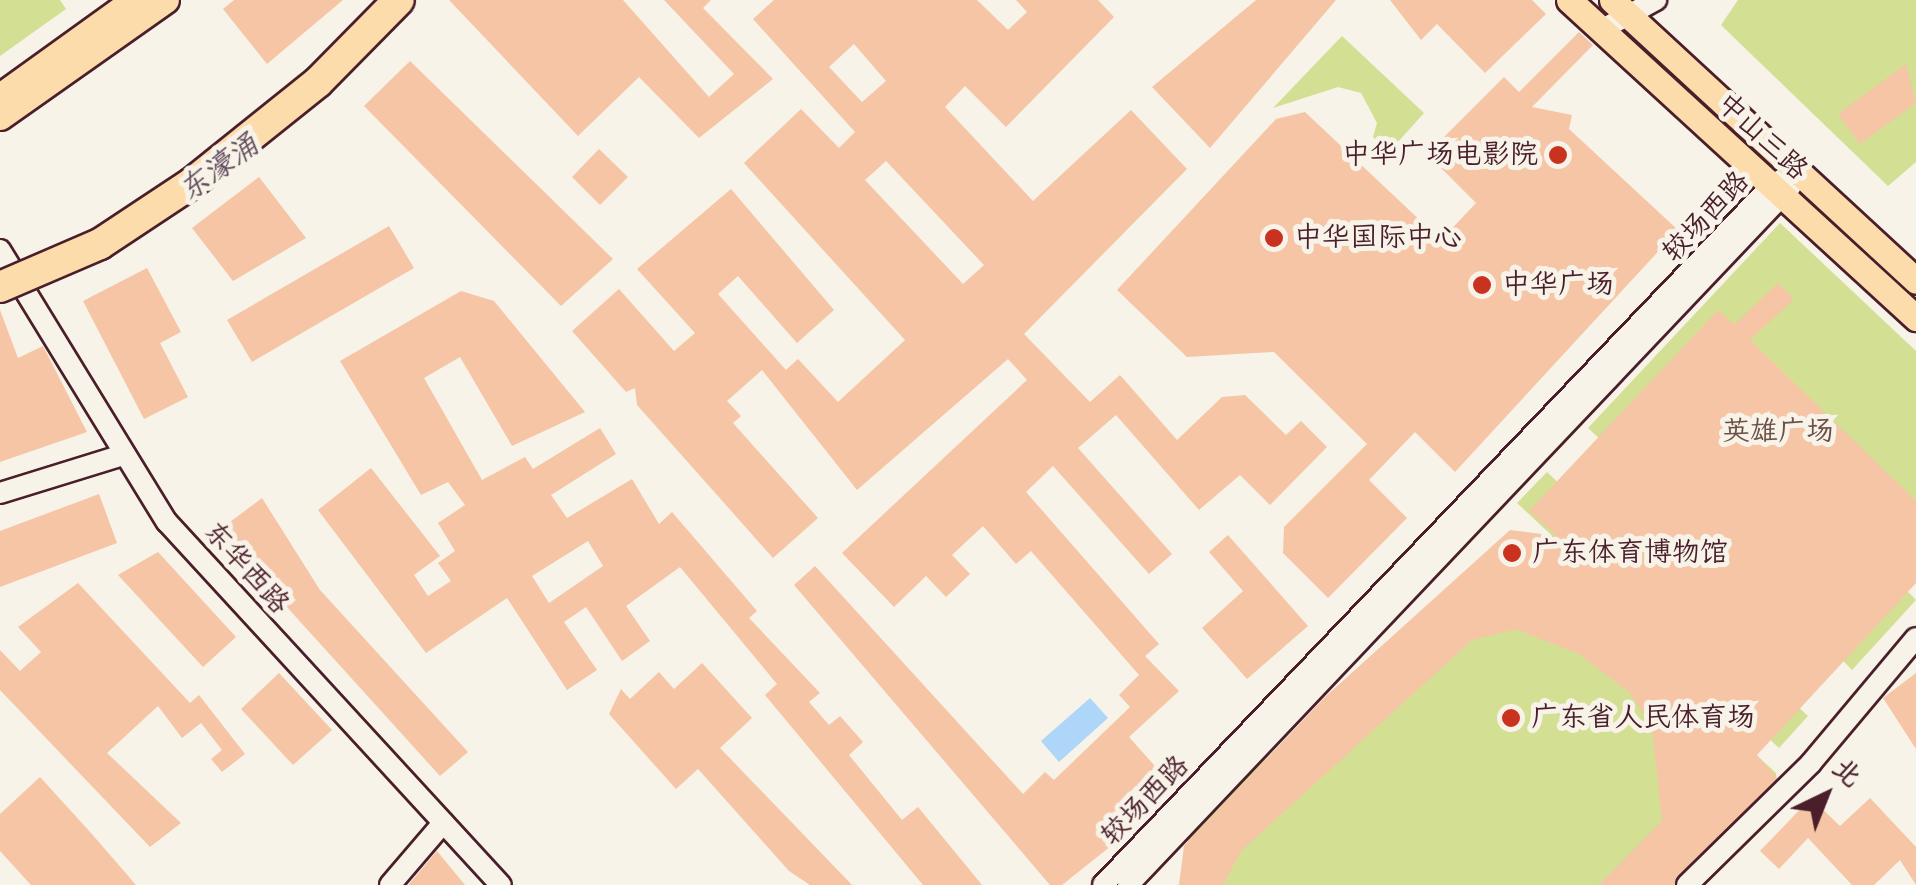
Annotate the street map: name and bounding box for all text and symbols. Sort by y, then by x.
street label: 中山三路 [1710,87,1814,187]
water label: 东濠涌 [172,127,266,209]
place label: 中华广场电影院 [1342,138,1538,172]
marker: 中华广场电影院 [1547,144,1569,166]
street label: 较场西路 [1656,165,1756,269]
place label: 中华国际中心 [1294,221,1462,255]
marker: 中华国际中心 [1263,227,1285,249]
place label: 中华广场 [1502,268,1614,302]
marker: 中华广场 [1471,274,1493,296]
park label: 英雄广场 [1722,415,1834,449]
street label: 东华西路 [196,515,296,621]
place label: 广东体育博物馆 [1532,536,1728,570]
marker: 广东体育博物馆 [1501,542,1523,564]
place label: 广东省人民体育场 [1531,701,1755,735]
marker: 广东省人民体育场 [1500,707,1522,729]
north arrow [1776,745,1876,845]
street label: 较场西路 [1094,749,1196,853]
text: 北 [1823,749,1870,797]

